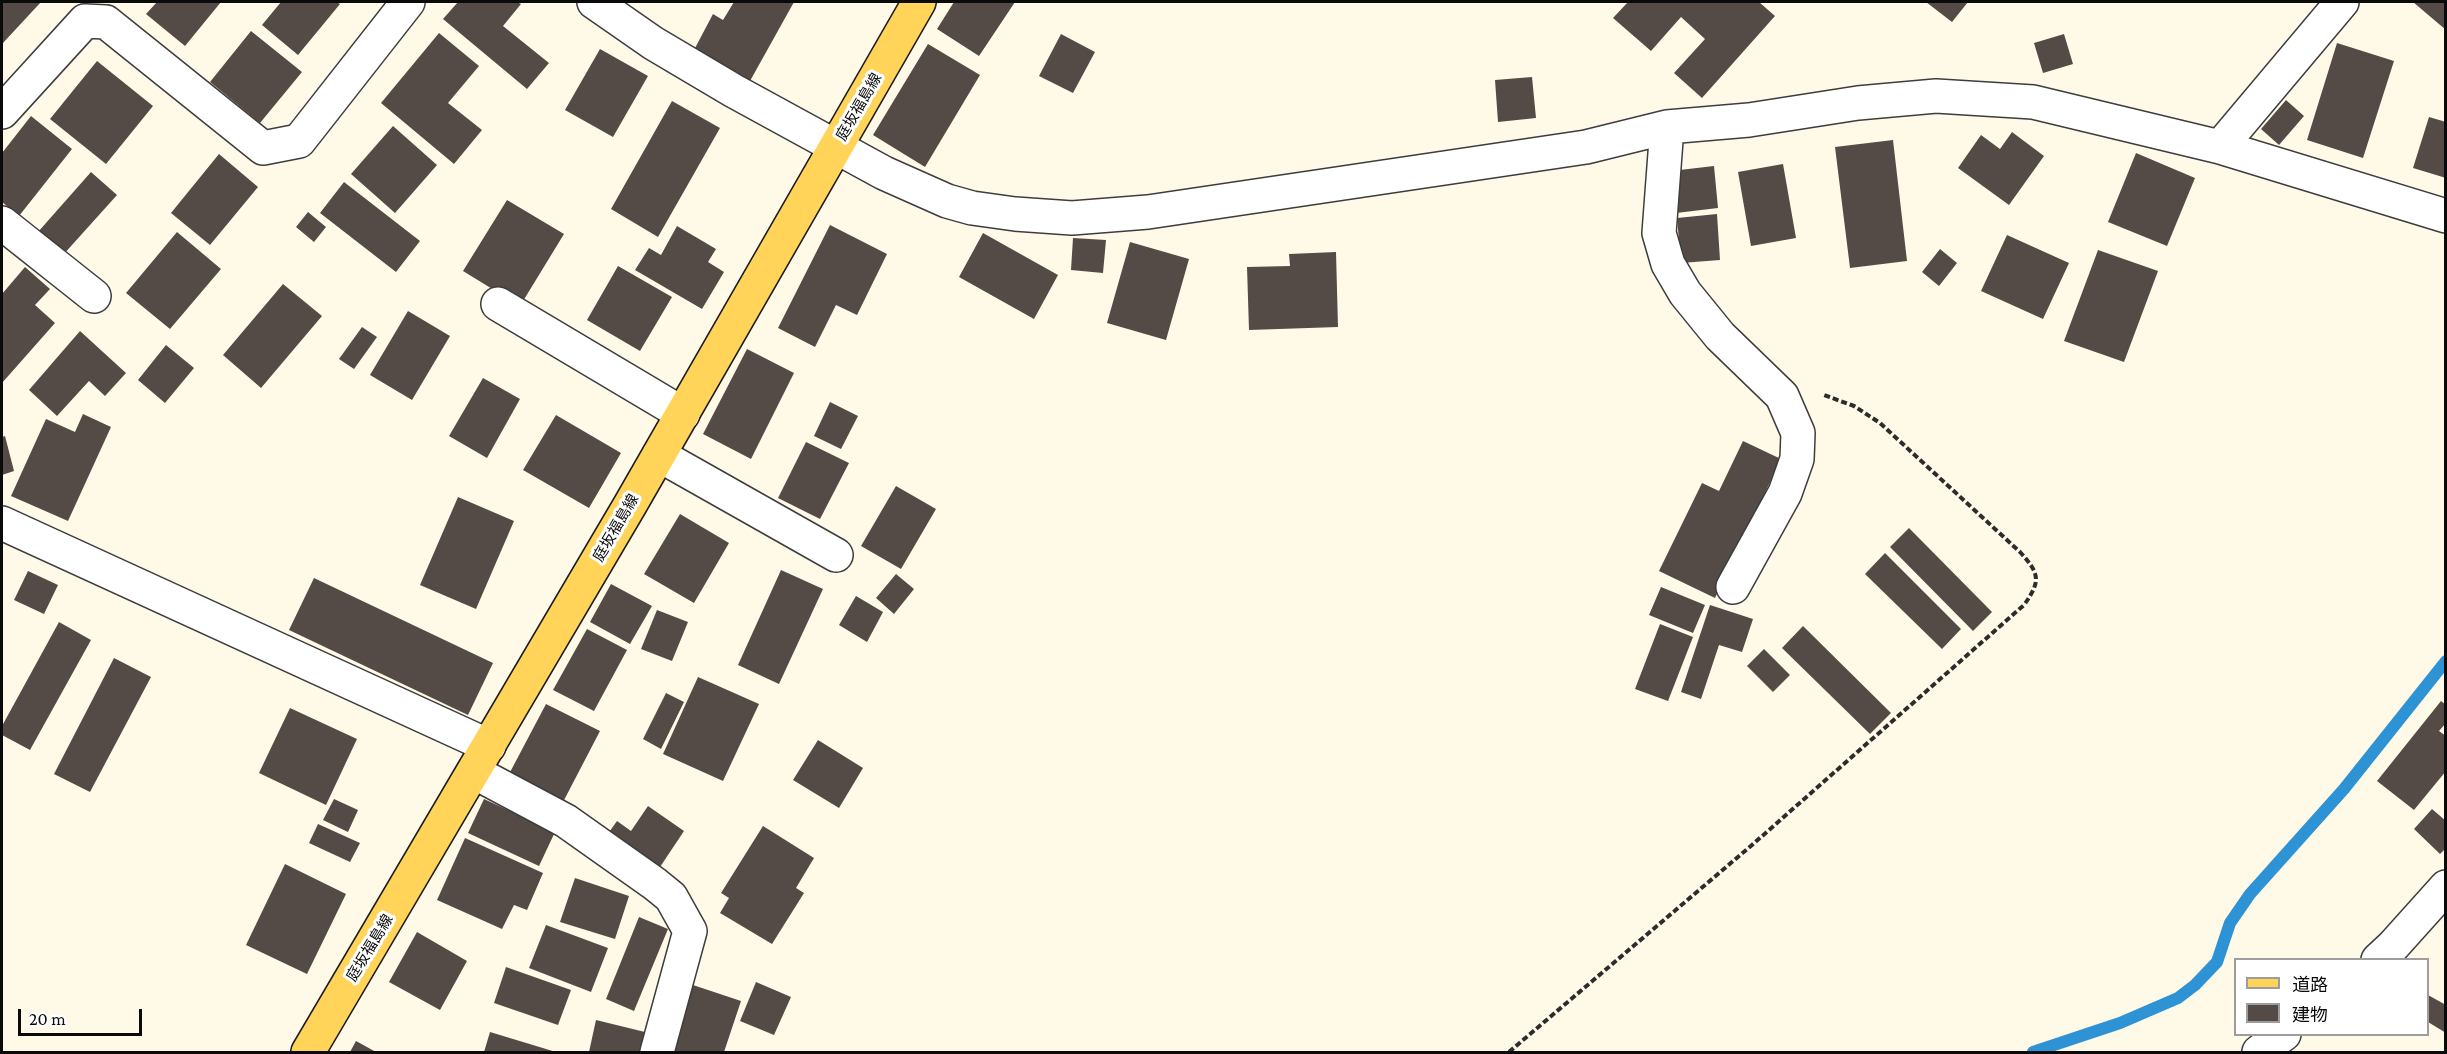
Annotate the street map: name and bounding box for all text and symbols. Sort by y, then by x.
street label: 庭坂福島線 [832,70,886,144]
street label: 庭坂福島線 [589,491,643,565]
street label: 庭坂福島線 [343,911,397,985]
legend [2234,958,2429,1036]
text: 道路 [2292,975,2328,995]
scale bar [21,997,146,1035]
text: 建物 [2292,1005,2328,1025]
text: 20 m [29,1009,66,1029]

